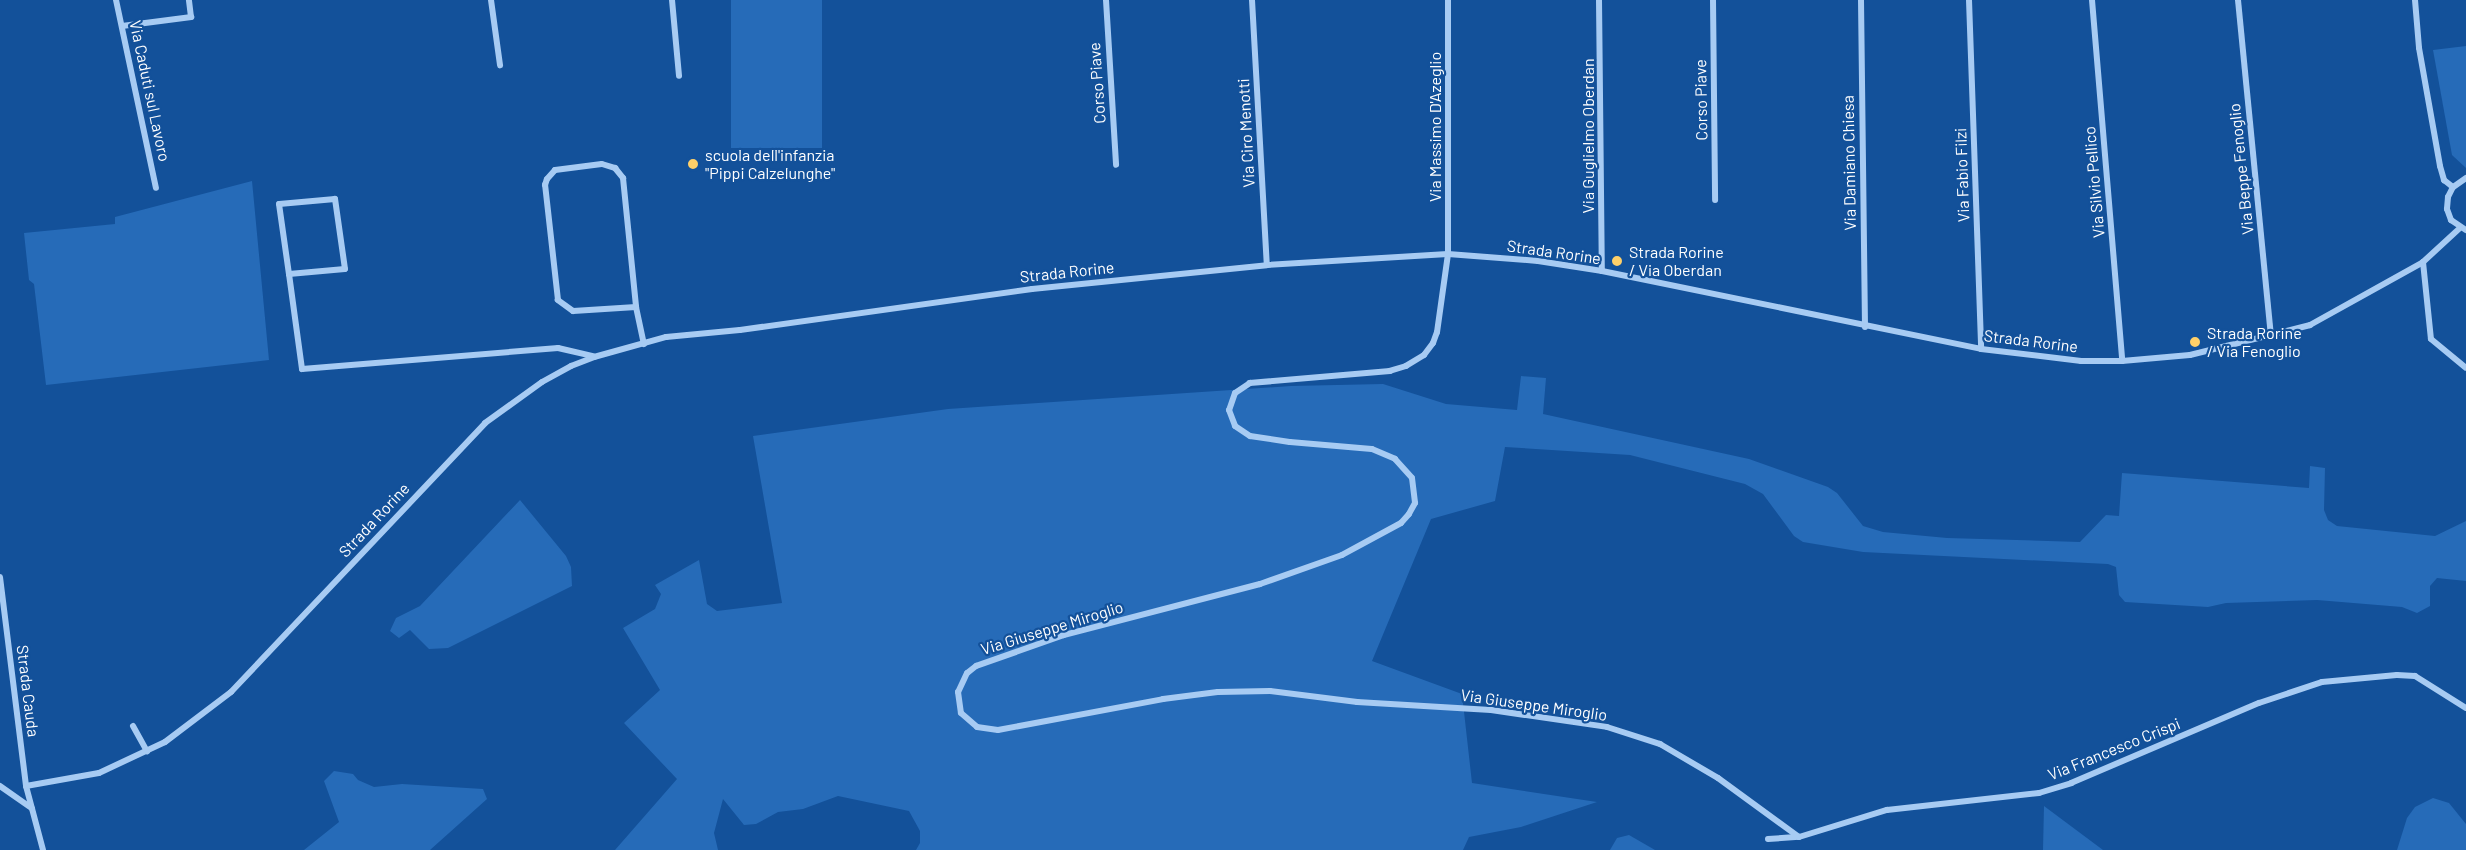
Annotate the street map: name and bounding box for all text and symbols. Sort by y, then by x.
street label: Via Caduti sul Lavoro [126,19,174,163]
street label: Corso Piave [1085,42,1109,124]
street label: Via Massimo D'Azeglio [1425,52,1445,202]
street label: Via Guglielmo Oberdan [1578,58,1598,214]
street label: Corso Piave [1691,59,1711,141]
street label: Via Ciro Menotti [1234,78,1258,188]
street label: Via Damiano Chiesa [1838,95,1860,231]
street label: Via Beppe Fenoglio [2225,102,2257,236]
street label: Via Silvio Pellico [2080,126,2108,238]
street label: Via Fabio Filzi [1951,127,1973,223]
place label: scuola dell'infanzia "Pippi Calzelunghe" [705,145,835,183]
marker: scuola dell'infanzia "Pippi Calzelunghe" [686,157,700,171]
street label: Strada Rorine [1506,236,1602,268]
place label: Strada Rorine / Via Oberdan [1629,242,1724,280]
marker: Strada Rorine / Via Oberdan [1610,254,1624,268]
street label: Strada Rorine [1019,258,1115,286]
place label: Strada Rorine / Via Fenoglio [2207,323,2302,361]
street label: Strada Rorine [1983,326,2079,356]
marker: Strada Rorine / Via Fenoglio [2188,335,2202,349]
street label: Strada Rorine [335,479,413,561]
street label: Via Giuseppe Miroglio [978,597,1126,659]
street label: Strada Cauda [13,644,43,738]
street label: Via Giuseppe Miroglio [1459,685,1609,725]
street label: Via Francesco Crispi [2045,714,2183,784]

